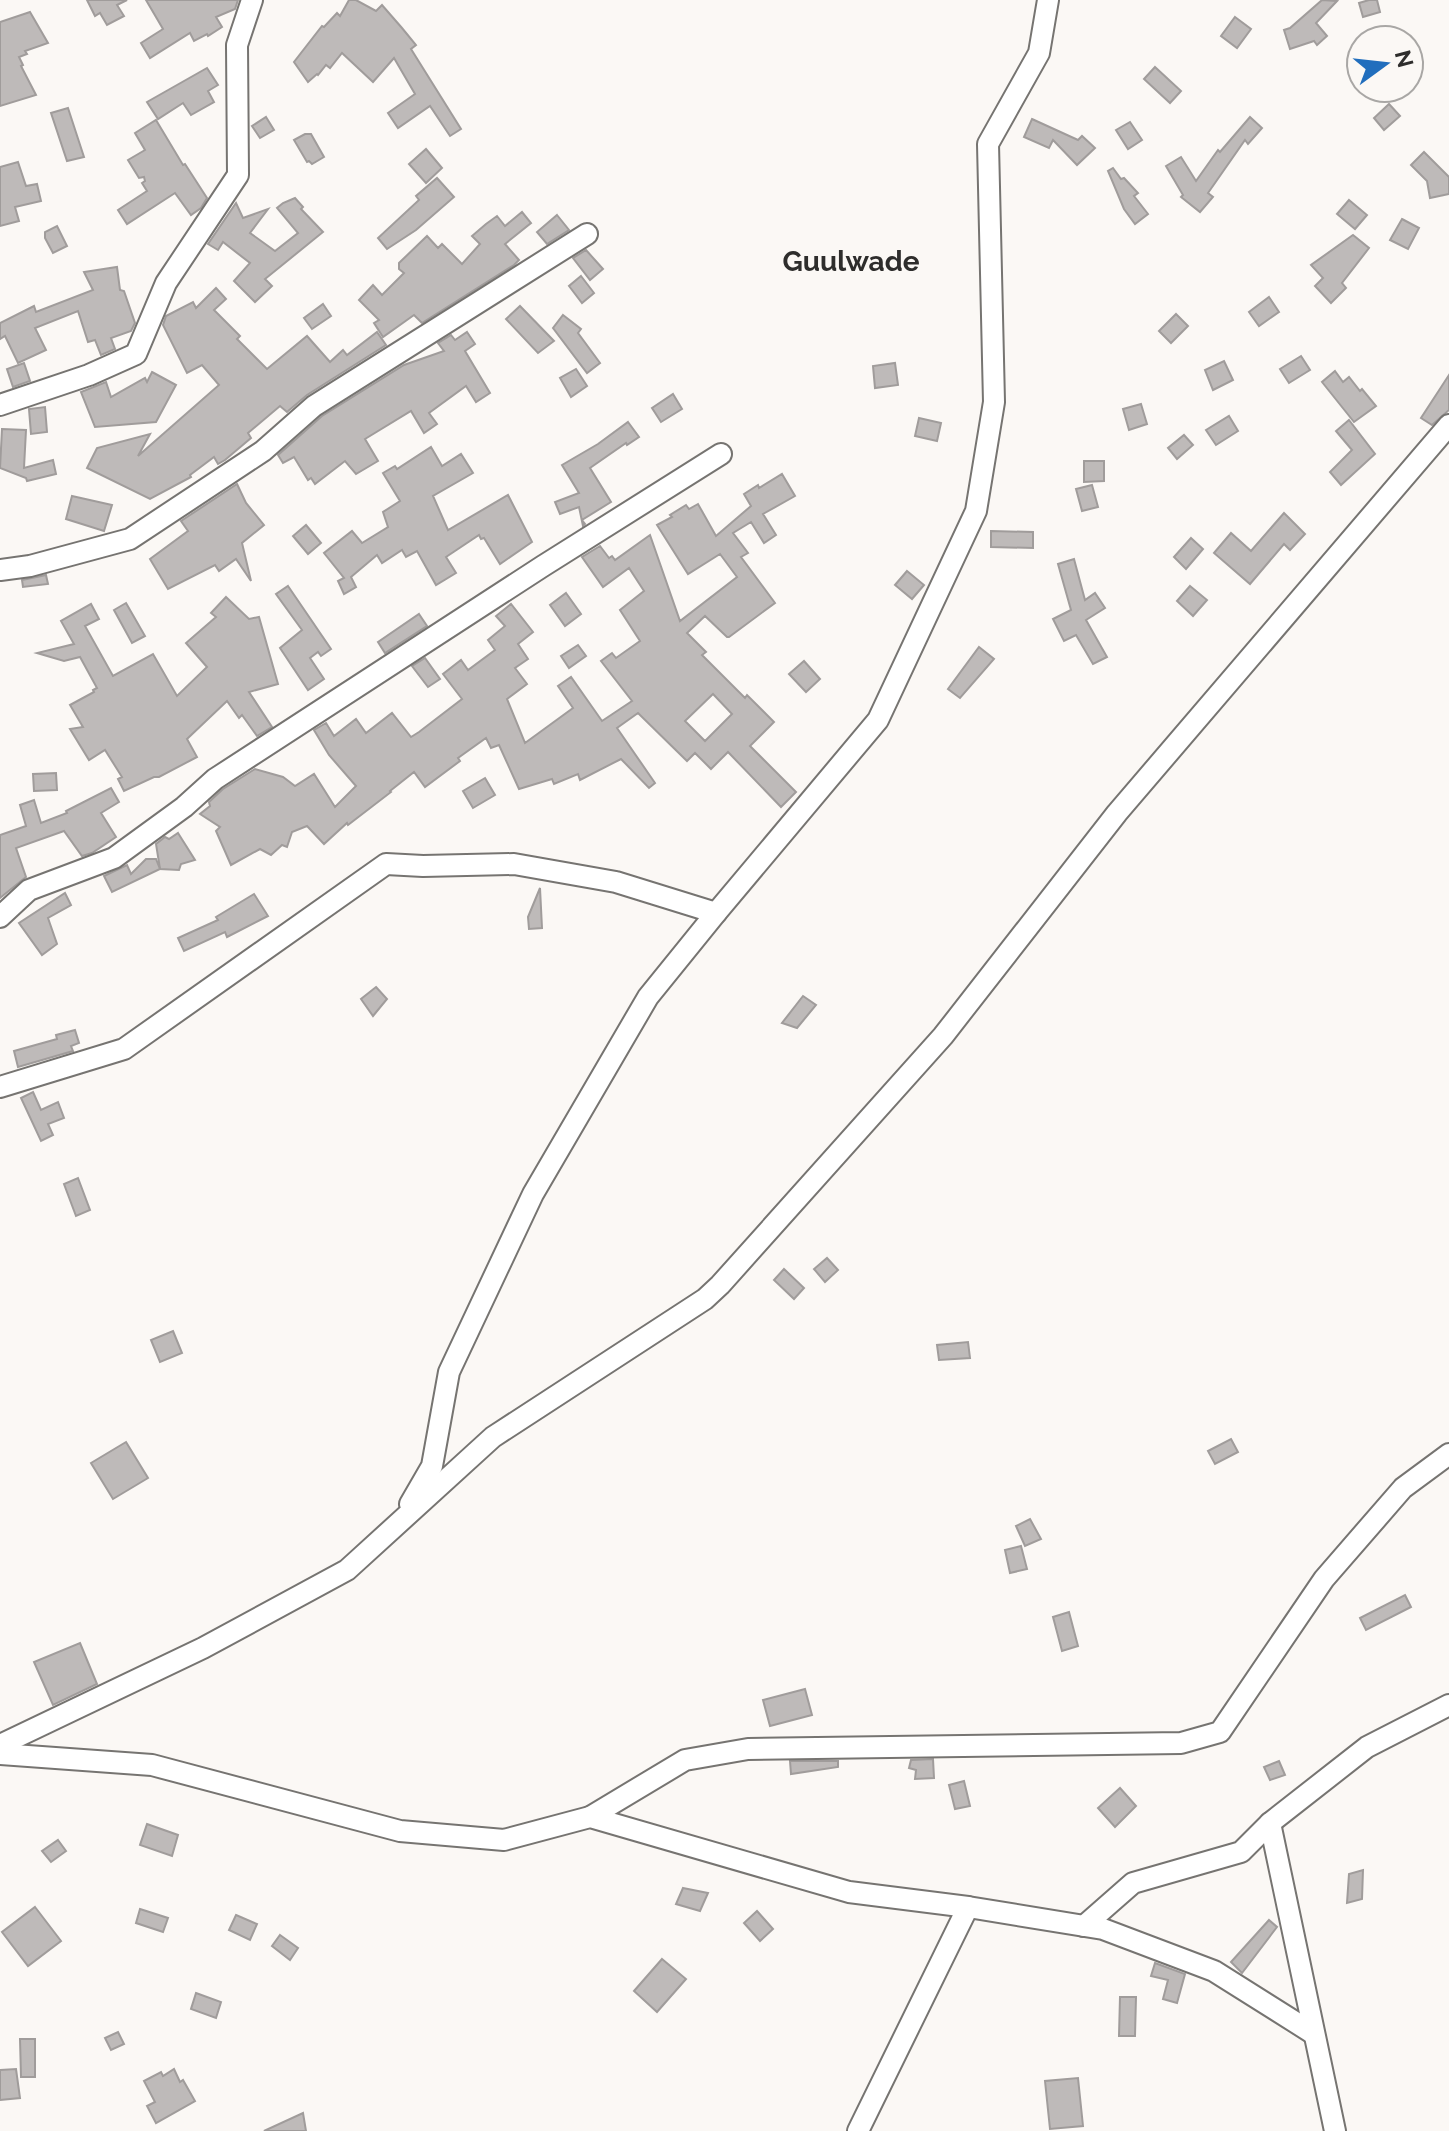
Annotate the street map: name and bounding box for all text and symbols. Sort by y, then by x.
north arrow [1345,24,1425,104]
text: N [1390,47,1419,70]
district label: Guulwade [782,245,920,278]

